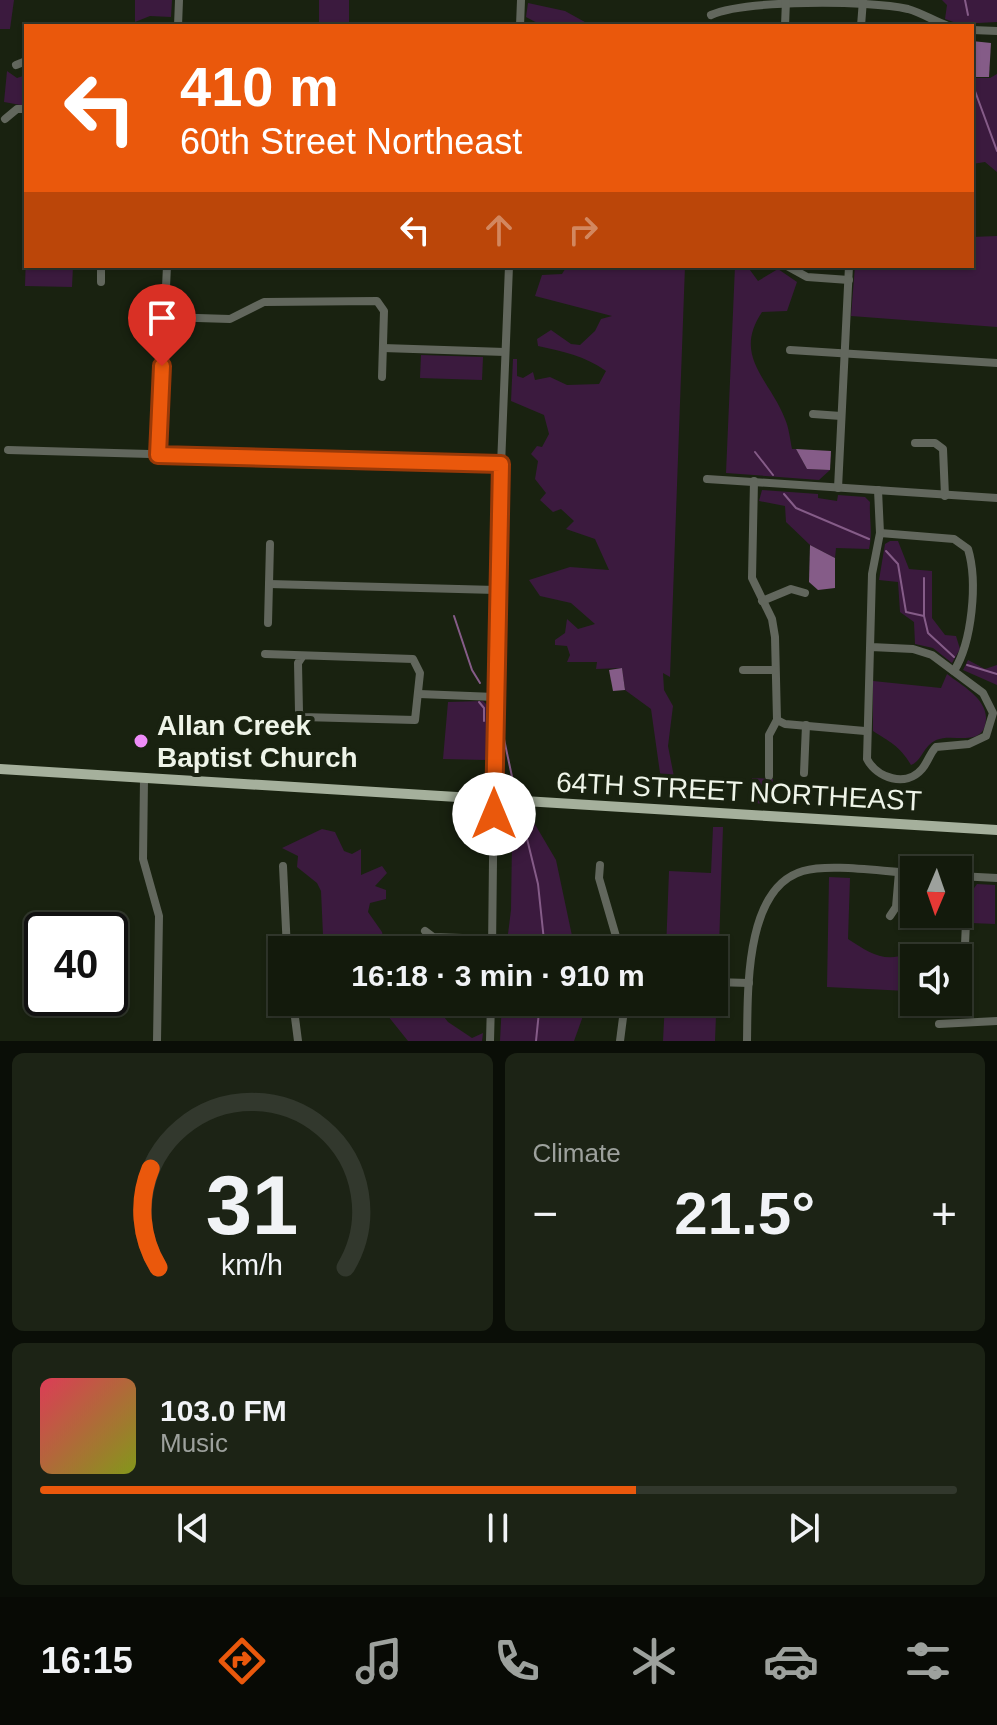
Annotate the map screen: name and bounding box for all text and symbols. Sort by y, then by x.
text: 410 m [180,55,339,118]
icon: left [48,56,152,160]
text: 60th Street Northeast [180,121,522,162]
icon: left [393,208,437,252]
icon: ahead [477,208,521,252]
icon: right [561,208,605,252]
pin [128,284,196,366]
icon: arrive [140,296,184,340]
place label: Allan Creek Baptist Church [157,710,358,773]
marker: Allan Creek Baptist Church [132,732,150,750]
street label: 64TH STREET NORTHEAST [555,766,923,817]
position arrow [452,772,536,856]
north arrow [900,856,972,928]
map controls [900,856,972,1016]
speed limit sign: 40 [24,912,128,1016]
button: sound [900,944,972,1016]
text: 16:18 · 3 min · 910 m [351,959,645,992]
text: Climate [533,1138,621,1168]
text: 31 [206,1159,299,1252]
text: 21.5° [674,1180,815,1247]
text: − [533,1189,558,1238]
text: + [931,1189,957,1238]
text: km/h [221,1249,283,1281]
text: 103.0 FM [160,1394,287,1427]
text: Music [160,1428,228,1458]
icon: previous [171,1506,215,1550]
icon: pause [476,1506,520,1550]
icon: next [782,1506,826,1550]
icon: directions [214,1633,270,1689]
icon: music [351,1633,407,1689]
icon: phone [489,1633,545,1689]
icon: climate [626,1633,682,1689]
icon: car [763,1633,819,1689]
icon: filters [900,1633,956,1689]
text: 16:15 [41,1640,133,1681]

